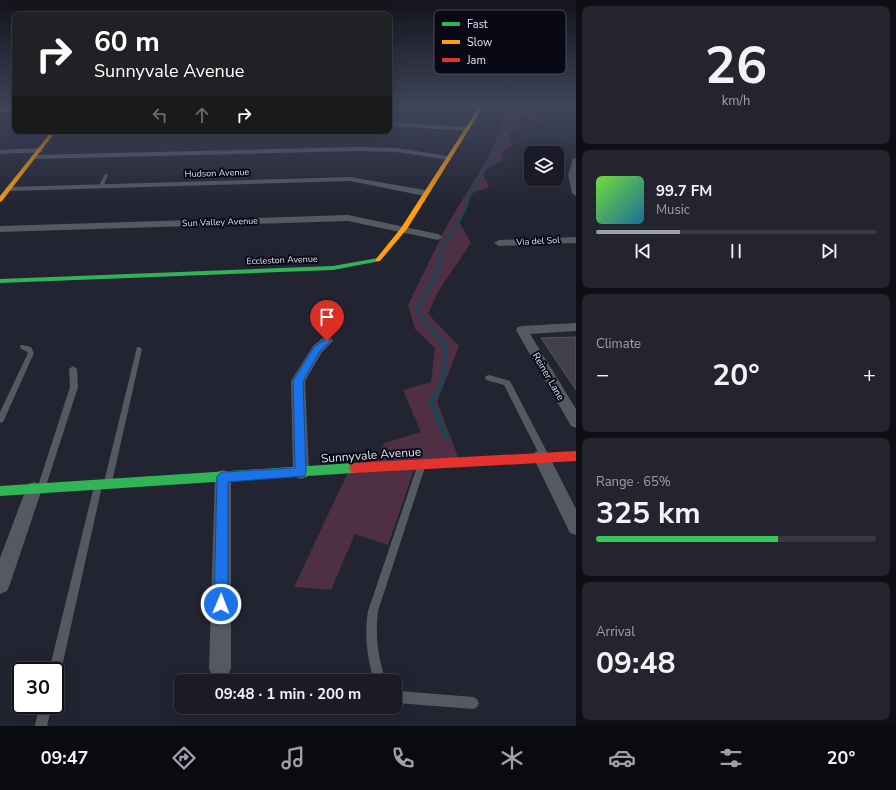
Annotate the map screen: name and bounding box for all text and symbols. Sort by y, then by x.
legend [434,10,566,74]
text: Fast [467,17,488,32]
text: 60 m [94,23,160,61]
icon: right [28,28,80,80]
text: 26 [705,30,767,101]
text: Slow [467,35,492,50]
text: Jam [466,53,486,68]
text: Sunnyvale Avenue [94,59,244,83]
text: km/h [722,92,750,110]
icon: left [149,104,171,126]
icon: ahead [191,104,213,126]
icon: right [233,104,255,126]
map controls [524,146,564,186]
button: layers [524,146,564,186]
street label: Hudson Avenue [185,166,250,180]
text: 99.7 FM [656,181,712,201]
text: Music [656,201,690,219]
street label: Sun Valley Avenue [182,215,258,229]
street label: Via del Sol [515,234,560,248]
icon: previous [632,240,654,262]
icon: pause [725,240,747,262]
icon: next [818,240,840,262]
street label: Eccleston Avenue [246,253,318,267]
pin [310,300,344,341]
icon: arrive [316,306,338,328]
text: Climate [596,335,641,353]
street label: Reiner Lane [529,350,567,403]
text: 20° [712,355,760,396]
text: − [596,360,609,390]
text: + [863,360,876,390]
street label: Sunnyvale Avenue [320,444,422,466]
text: Range · 65% [596,473,671,491]
text: 325 km [596,493,701,534]
position arrow [200,583,242,625]
text: Arrival [596,623,635,641]
text: 09:48 [596,643,675,684]
speed limit sign: 30 [12,662,64,714]
text: 09:48 · 1 min · 200 m [215,684,361,704]
icon: directions [170,744,198,772]
icon: music [279,744,307,772]
icon: phone [389,744,417,772]
icon: climate [498,744,526,772]
icon: car [608,744,636,772]
icon: filters [717,744,745,772]
text: 09:47 [41,746,88,770]
text: 20° [827,746,855,770]

